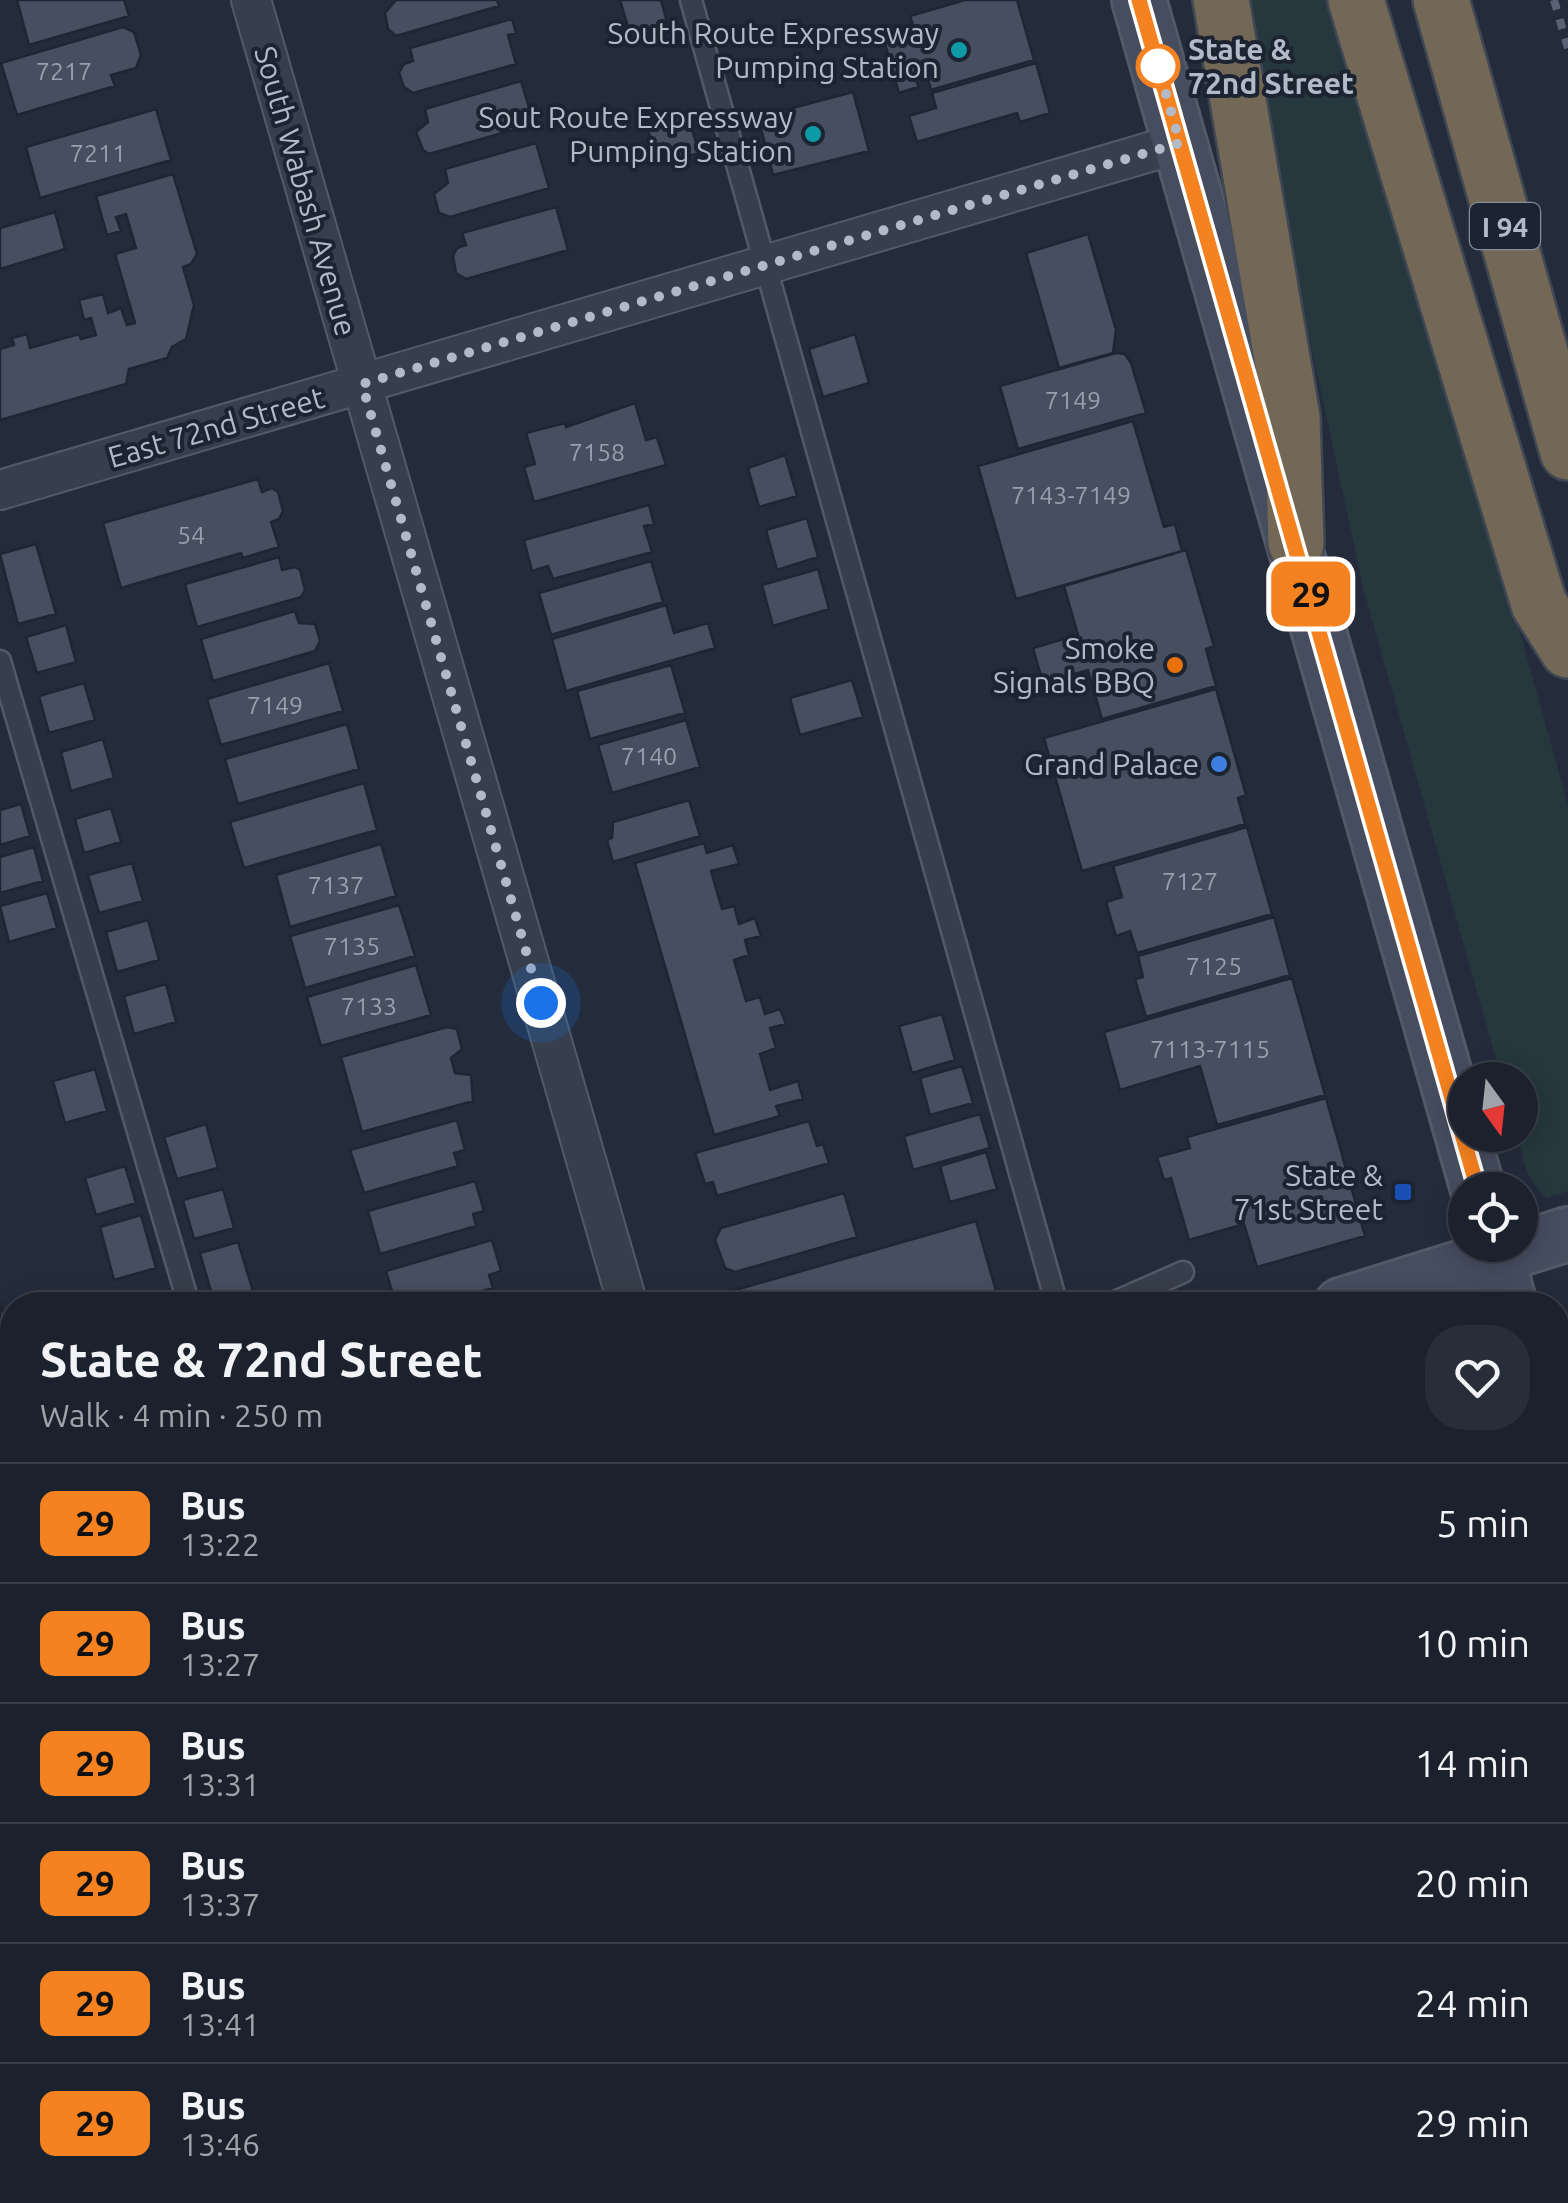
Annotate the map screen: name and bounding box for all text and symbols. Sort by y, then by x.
place label: South Route Expressway Pumping Station [607,16,939,84]
place label: State & 72nd Street [1188,32,1354,100]
marker: South Route Expressway Pumping Station [948,39,970,61]
street label: South Wabash Avenue [248,42,364,340]
marker: State & 72nd Street [1137,45,1179,87]
house number: 7217 [36,57,92,85]
place label: Sout Route Expressway Pumping Station [479,100,793,168]
marker: Sout Route Expressway Pumping Station [802,123,824,145]
house number: 7211 [70,139,126,167]
road number: I 94 [1470,203,1540,249]
street label: East 72nd Street [104,380,328,474]
house number: 7149 [1045,386,1101,414]
house number: 7158 [569,438,625,466]
house number: 7143-7149 [1011,481,1131,509]
house number: 54 [177,521,205,549]
line badge: 29 [1266,562,1356,626]
text: 29 [1291,574,1331,614]
place label: Smoke Signals BBQ [993,631,1155,699]
marker: Smoke Signals BBQ [1164,654,1186,676]
house number: 7149 [247,691,303,719]
house number: 7140 [621,742,677,770]
place label: Grand Palace [1024,747,1199,781]
marker: Grand Palace [1208,753,1230,775]
house number: 7127 [1162,867,1218,895]
house number: 7137 [308,871,364,899]
house number: 7135 [324,932,380,960]
house number: 7125 [1186,952,1242,980]
your location [516,978,566,1028]
house number: 7133 [341,992,397,1020]
house number: 7113-7115 [1150,1035,1270,1063]
north arrow [1448,1062,1538,1152]
map controls [1448,1062,1538,1262]
place label: State & 71st Street [1234,1158,1383,1226]
button: locate [1448,1172,1538,1262]
marker: State & 71st Street [1392,1181,1414,1203]
button: heart [1425,1325,1530,1430]
text: State & 72nd Street [40,1332,482,1386]
text: Walk · 4 min · 250 m [40,1397,323,1433]
text: Bus [180,1484,245,1526]
text: 5 min [1436,1502,1530,1544]
text: 29 [75,1503,115,1543]
text: 13:22 [180,1526,260,1562]
text: Bus [180,1604,245,1646]
text: 10 min [1415,1622,1530,1664]
text: 29 [75,1623,115,1663]
text: 13:27 [180,1646,260,1682]
text: Bus [180,1724,245,1766]
text: 14 min [1415,1742,1530,1784]
text: 29 [75,1743,115,1783]
text: 13:31 [180,1766,260,1802]
text: Bus [180,1844,245,1886]
text: 20 min [1415,1862,1530,1904]
text: 29 [75,1863,115,1903]
text: 13:37 [180,1886,260,1922]
text: Bus [180,1964,245,2006]
text: 24 min [1415,1982,1530,2024]
text: 29 [75,1983,115,2023]
text: 13:41 [180,2006,260,2042]
text: Bus [180,2084,245,2126]
text: 29 min [1415,2102,1530,2144]
text: 29 [75,2103,115,2143]
text: 13:46 [180,2126,260,2162]

